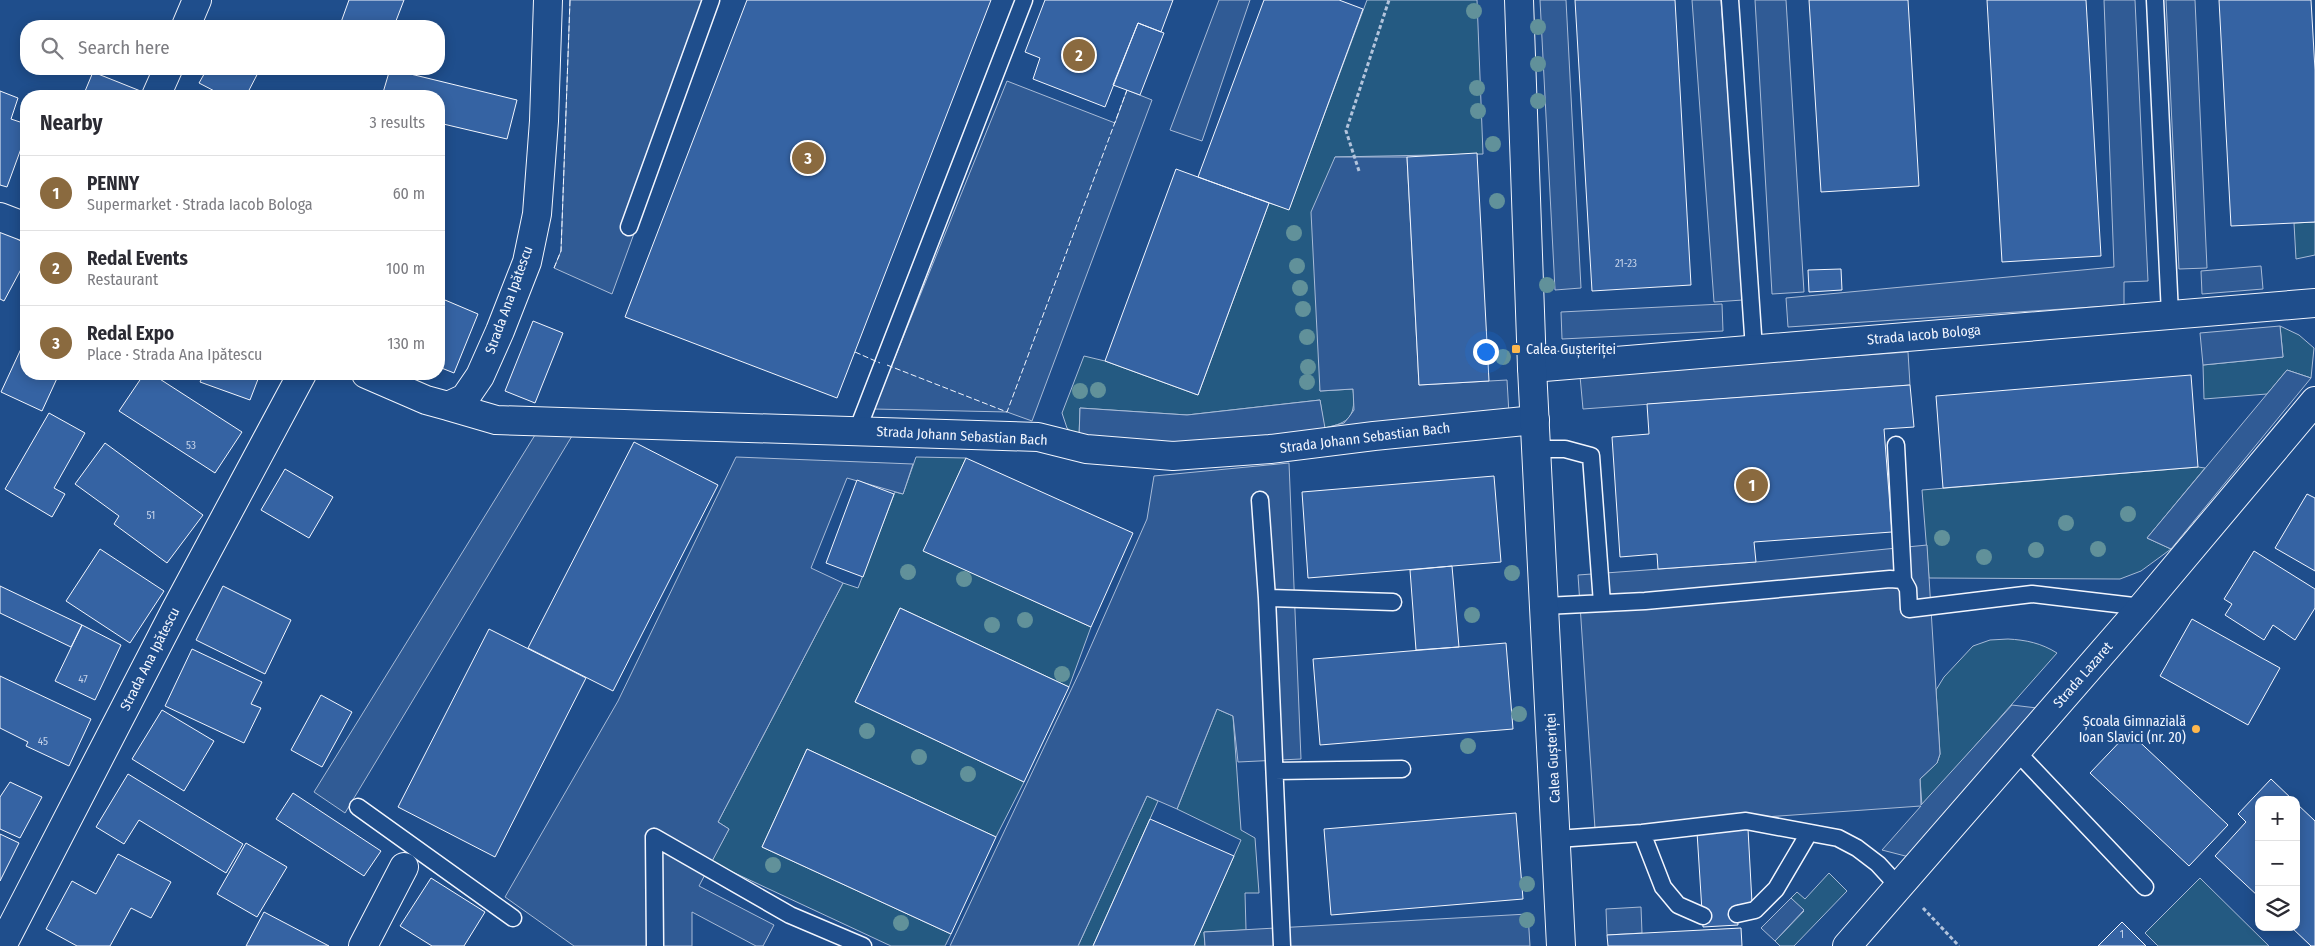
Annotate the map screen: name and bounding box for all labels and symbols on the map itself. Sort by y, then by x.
pin: 2 [1063,36,1095,74]
pin: 3 [792,139,824,177]
street label: Strada Ana Ipătescu [482,244,536,356]
house number: 21-23 [1615,257,1637,270]
street label: Strada Iacob Bologa [1866,322,1982,348]
your location [1473,339,1499,365]
place label: Calea Gușteriței [1526,341,1616,359]
marker: Calea Gușteriței [1510,343,1522,355]
street label: Strada Johann Sebastian Bach [1279,419,1451,457]
street label: Strada Johann Sebastian Bach [876,423,1048,449]
house number: 53 [186,439,196,452]
pin: 1 [1736,466,1768,504]
house number: 51 [147,509,155,522]
street label: Strada Ana Ipătescu [117,604,183,714]
street label: Strada Lazaret [2050,638,2116,711]
house number: 47 [78,673,88,686]
street label: Calea Gușteriței [1542,713,1565,803]
place label: Școala Gimnazială Ioan Slavici (nr. 20) [2079,713,2186,746]
marker: Școala Gimnazială Ioan Slavici (nr. 20) [2190,723,2202,735]
house number: 45 [38,735,48,748]
house number: 1 [2120,928,2124,941]

